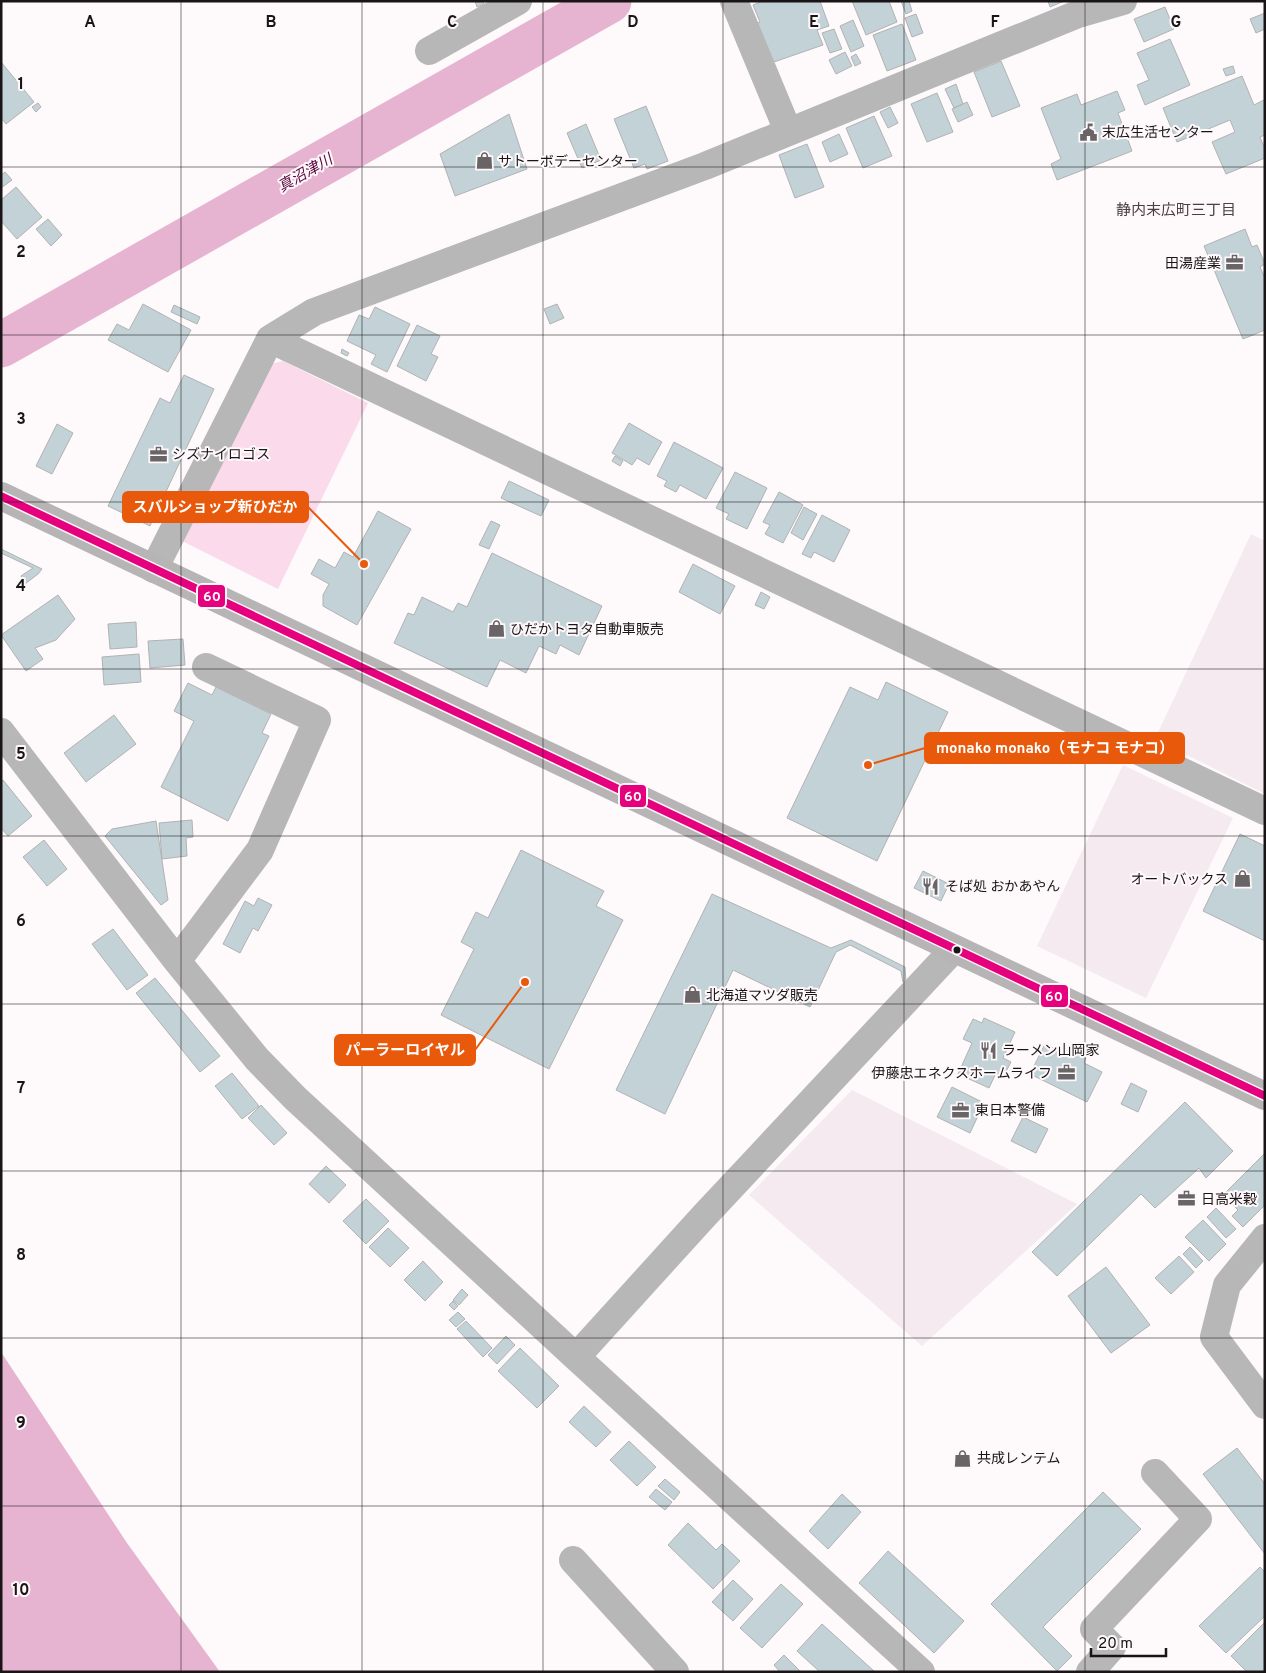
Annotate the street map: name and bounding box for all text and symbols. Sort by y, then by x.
text: A [84,13,96,33]
text: B [265,13,277,33]
text: C [447,13,457,33]
text: D [627,13,639,33]
text: E [809,13,819,33]
text: F [990,13,1000,33]
text: G [1171,13,1181,33]
text: 1 [18,75,24,95]
public building icon: 末広生活センター [1078,122,1098,142]
place label: 末広生活センター [1102,125,1214,142]
water label: 真沼津川 [275,150,338,198]
shop icon: サトーボデーセンター [474,151,494,171]
place label: サトーボデーセンター [498,154,638,171]
district label: 静内末広町三丁目 [1116,202,1236,221]
text: 2 [16,243,26,263]
office icon: 田湯産業 [1225,253,1245,273]
place label: 田湯産業 [1165,256,1221,273]
text: 3 [16,410,26,430]
office icon: シズナイロゴス [148,444,168,464]
place label: シズナイロゴス [172,446,270,464]
callout: スバルショップ新ひだか [123,492,308,522]
text: スバルショップ新ひだか [132,499,298,518]
text: 4 [16,577,26,597]
line badge: 60 [197,584,226,608]
text: 60 [203,589,221,606]
shop icon: ひだかトヨタ自動車販売 [486,619,506,639]
place label: ひだかトヨタ自動車販売 [510,622,664,639]
callout: monako monako（モナコ モナコ） [925,733,1184,763]
text: monako monako（モナコ モナコ） [936,740,1174,759]
text: 5 [16,745,26,765]
line badge: 60 [619,784,647,808]
text: 60 [624,789,642,806]
shop icon: オートバックス [1232,869,1252,889]
place label: オートバックス [1130,872,1228,889]
restaurant icon: そば処 おかあやん [921,876,941,896]
place label: そば処 おかあやん [945,879,1060,896]
text: 6 [16,912,26,932]
unlabelled marker [952,945,962,955]
line badge: 60 [1040,984,1069,1008]
shop icon: 北海道マツダ販売 [682,985,702,1005]
place label: 北海道マツダ販売 [706,987,818,1005]
text: 60 [1045,989,1063,1006]
callout: パーラーロイヤル [335,1035,475,1065]
restaurant icon: ラーメン山岡家 [978,1040,998,1060]
text: パーラーロイヤル [345,1042,465,1061]
place label: ラーメン山岡家 [1002,1043,1099,1060]
office icon: 伊藤忠エネクスホームライフ [1056,1063,1076,1083]
place label: 伊藤忠エネクスホームライフ [872,1066,1052,1083]
text: 7 [17,1079,25,1099]
office icon: 東日本警備 [951,1100,971,1120]
place label: 東日本警備 [975,1103,1045,1120]
office icon: 日高米穀 [1177,1189,1197,1209]
place label: 日高米穀 [1201,1192,1257,1209]
text: 8 [16,1246,26,1266]
text: 9 [16,1414,26,1434]
shop icon: 共成レンテム [953,1448,973,1468]
place label: 共成レンテム [977,1451,1061,1468]
text: 10 [13,1581,29,1601]
scale bar [1091,1626,1166,1658]
text: 20 m [1098,1635,1133,1654]

